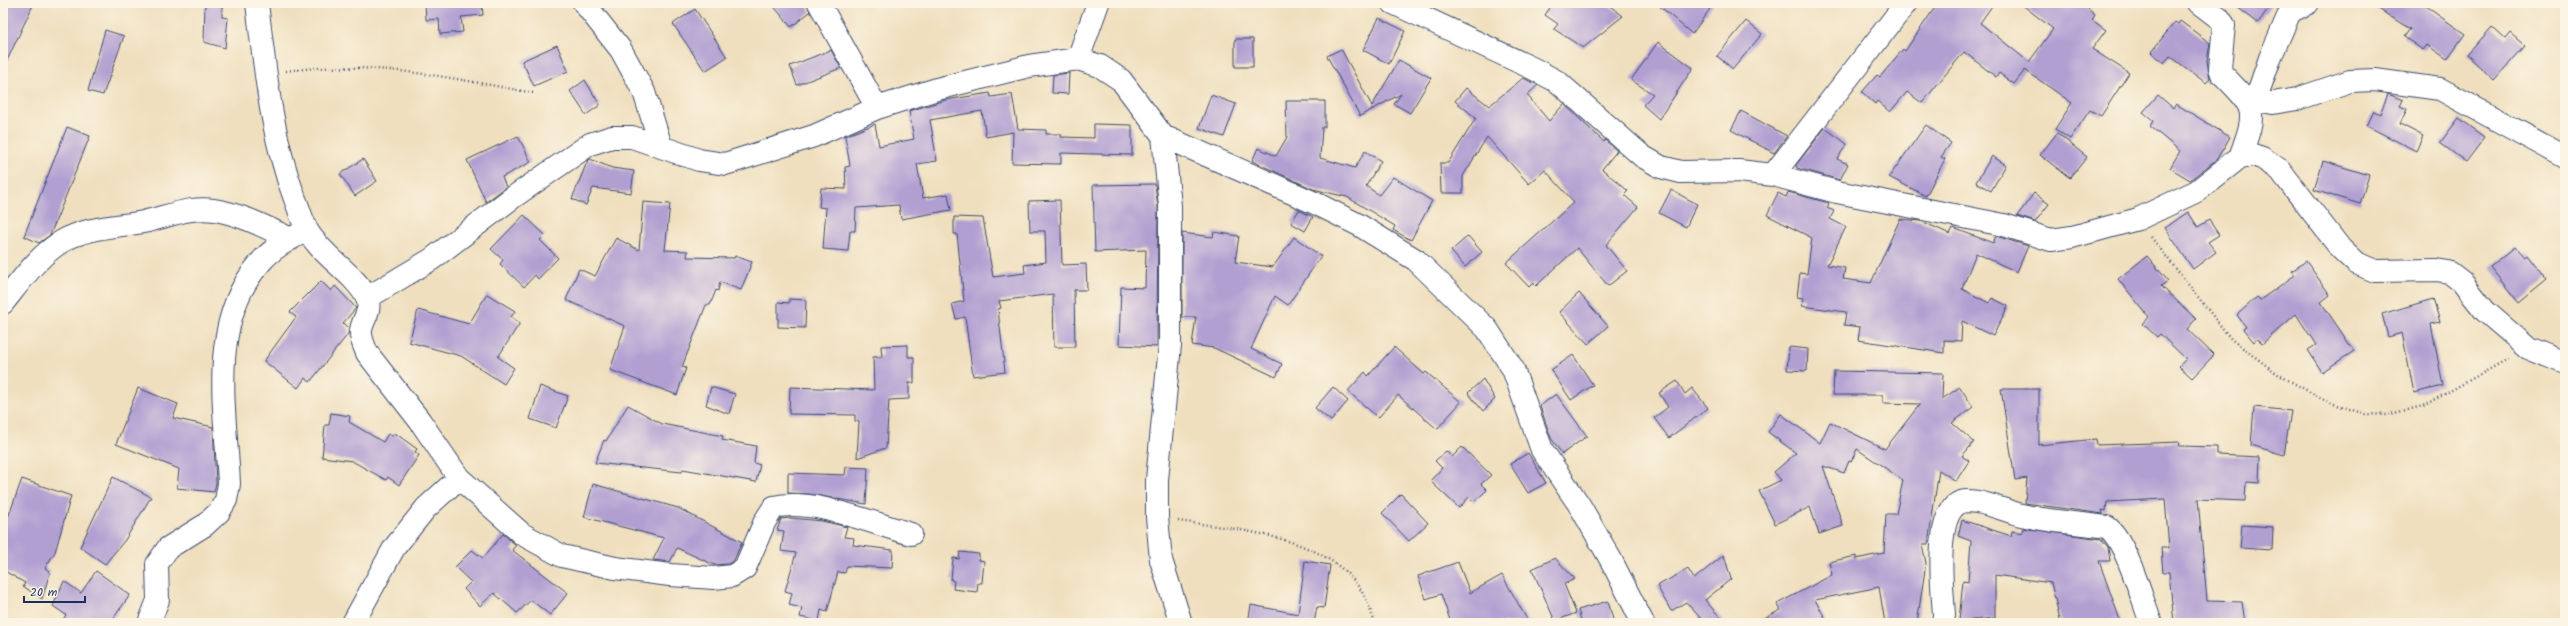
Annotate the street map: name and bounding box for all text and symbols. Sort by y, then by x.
scale bar [24,578,85,604]
text: 20 m [30,583,58,602]

